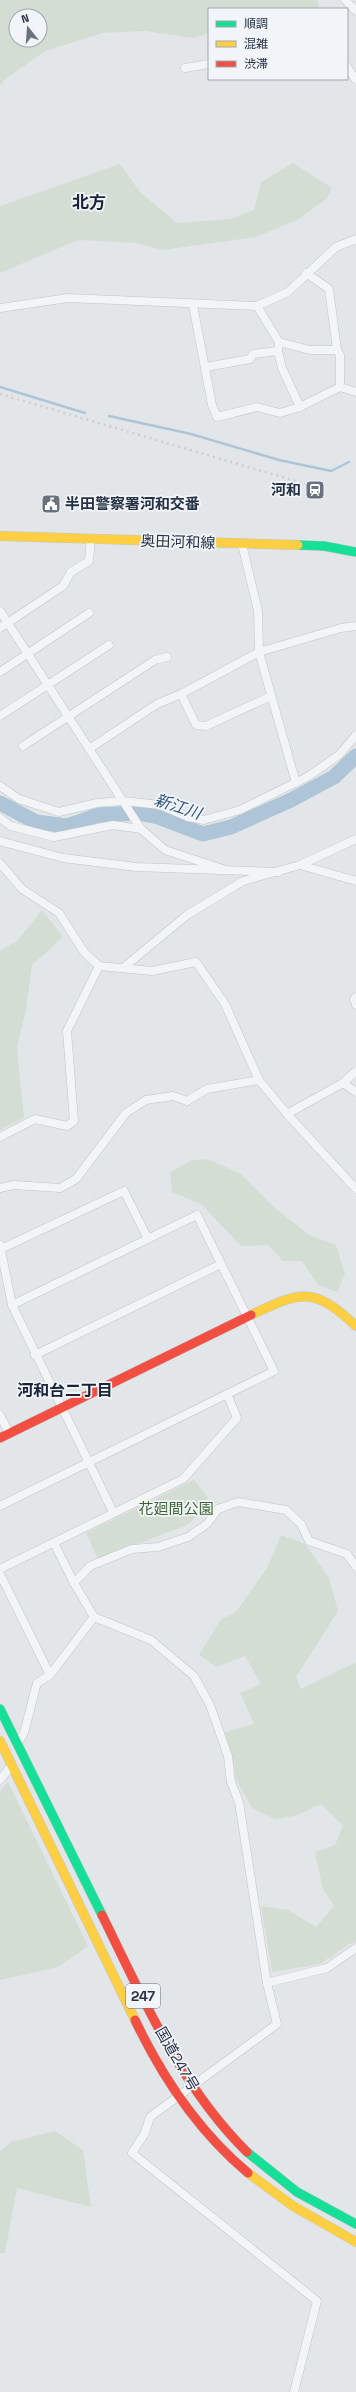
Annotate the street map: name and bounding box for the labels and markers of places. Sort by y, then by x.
station icon: 河和 [304,479,326,501]
place label: 河和 [271,480,301,499]
public building icon: 半田警察署河和交番 [40,493,62,515]
place label: 半田警察署河和交番 [65,494,200,513]

